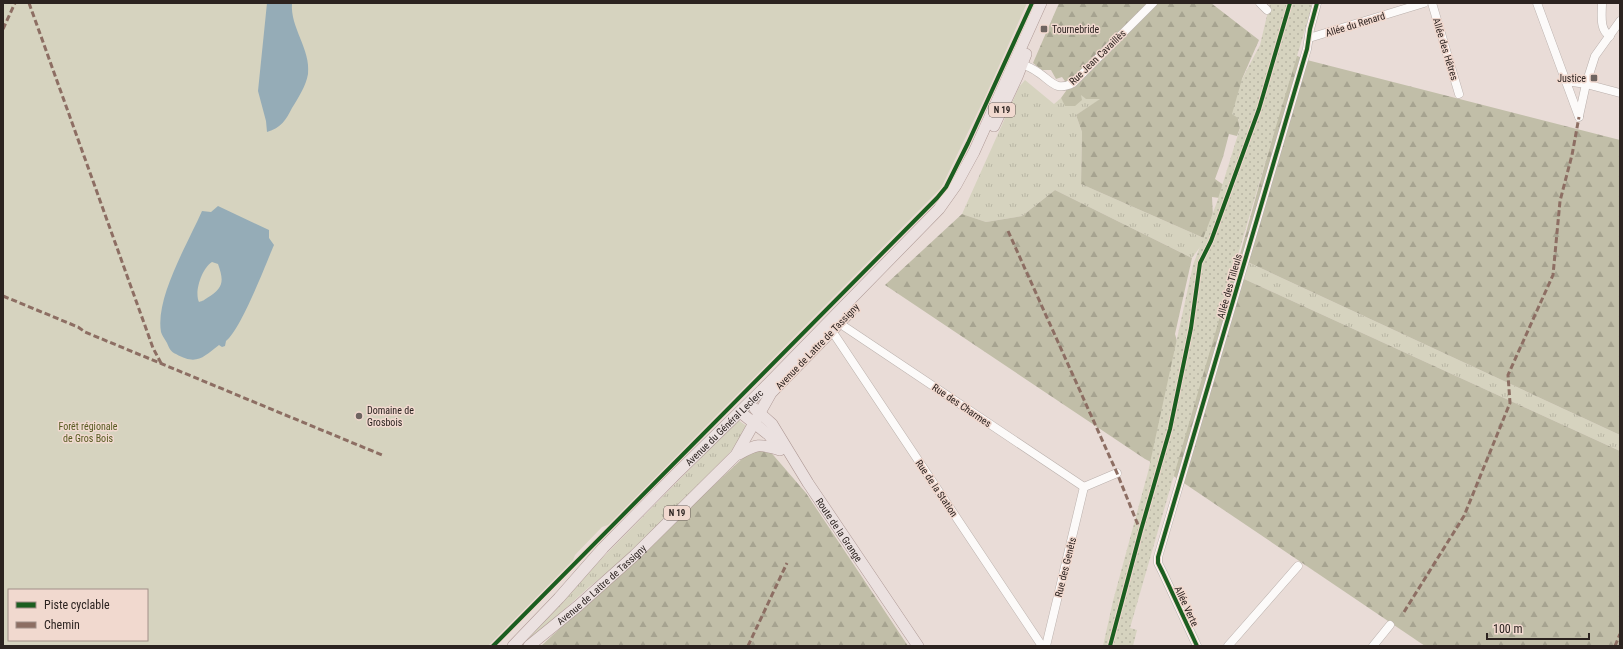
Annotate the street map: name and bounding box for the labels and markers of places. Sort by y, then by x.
marker: Tournebride [1039,24,1049,34]
place label: Tournebride [1052,24,1099,35]
place label: Justice [1557,73,1586,84]
marker: Justice [1589,73,1599,83]
place label: Domaine de Grosbois [367,405,414,428]
marker: Domaine de Grosbois [354,411,364,421]

